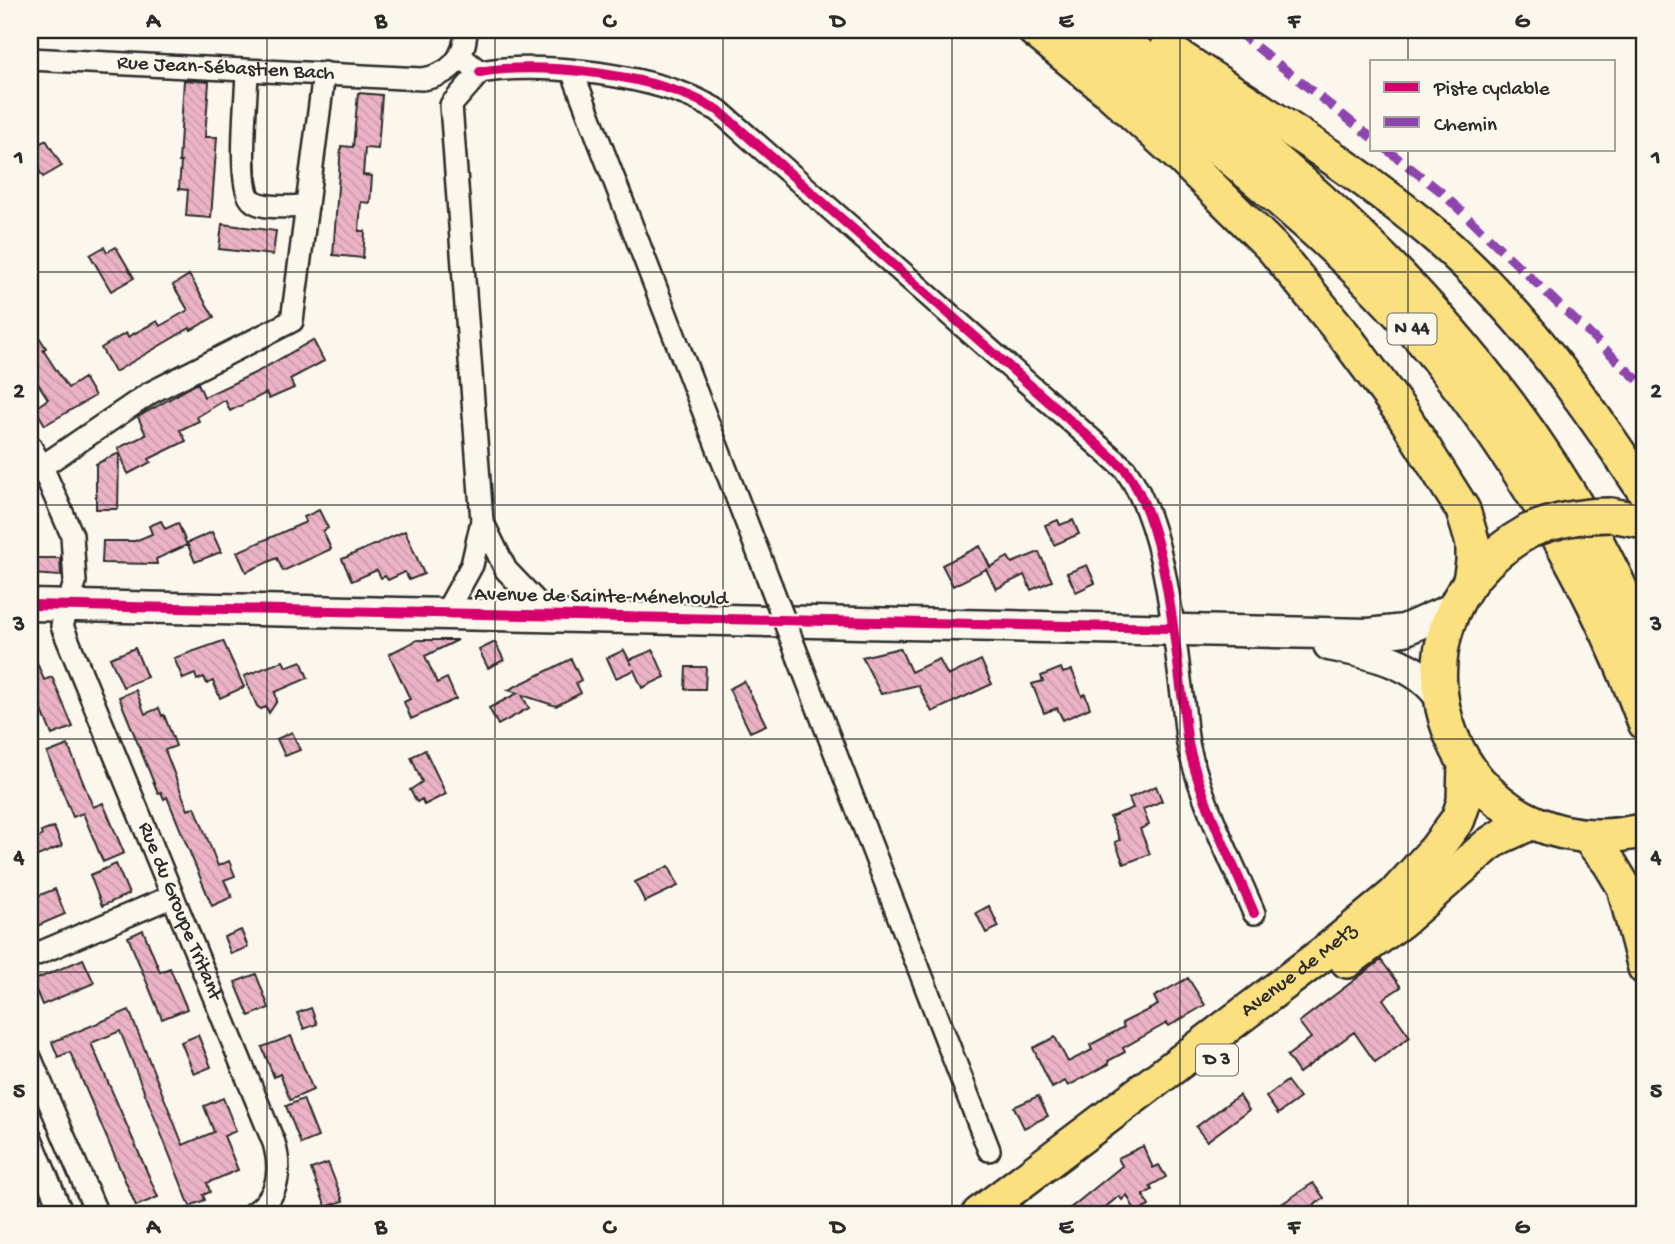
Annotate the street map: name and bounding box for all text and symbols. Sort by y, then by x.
text: A [145,9,161,36]
text: B [374,9,388,36]
text: C [603,9,618,36]
text: D [829,9,847,36]
text: E [1059,9,1075,36]
text: F [1287,9,1302,36]
text: G [1515,9,1531,36]
street label: Rue Jean-Sébastien Bach [116,51,335,87]
legend [1370,60,1616,150]
text: Piste cyclable [1433,78,1551,103]
text: Chemin [1434,114,1497,139]
text: 1 [13,145,24,172]
text: 1 [1650,145,1661,172]
road number: N 44 [1388,314,1436,344]
text: 2 [13,379,25,406]
text: 2 [1650,379,1662,406]
street label: Avenue de Sainte-Ménehould [474,583,730,613]
text: 3 [12,612,25,639]
text: 3 [1649,612,1662,639]
street label: Rue du Groupe Tritant [131,819,228,1007]
text: 4 [13,845,25,872]
text: 4 [1650,845,1662,872]
street label: Avenue de Metz [1236,918,1363,1024]
road number: D 3 [1196,1044,1238,1076]
text: 5 [13,1079,25,1106]
text: 5 [1650,1079,1662,1106]
text: A [145,1215,161,1242]
text: B [374,1215,388,1242]
text: C [603,1215,618,1242]
text: D [829,1215,847,1242]
text: E [1059,1215,1075,1242]
text: F [1287,1215,1302,1242]
text: G [1515,1215,1531,1242]

